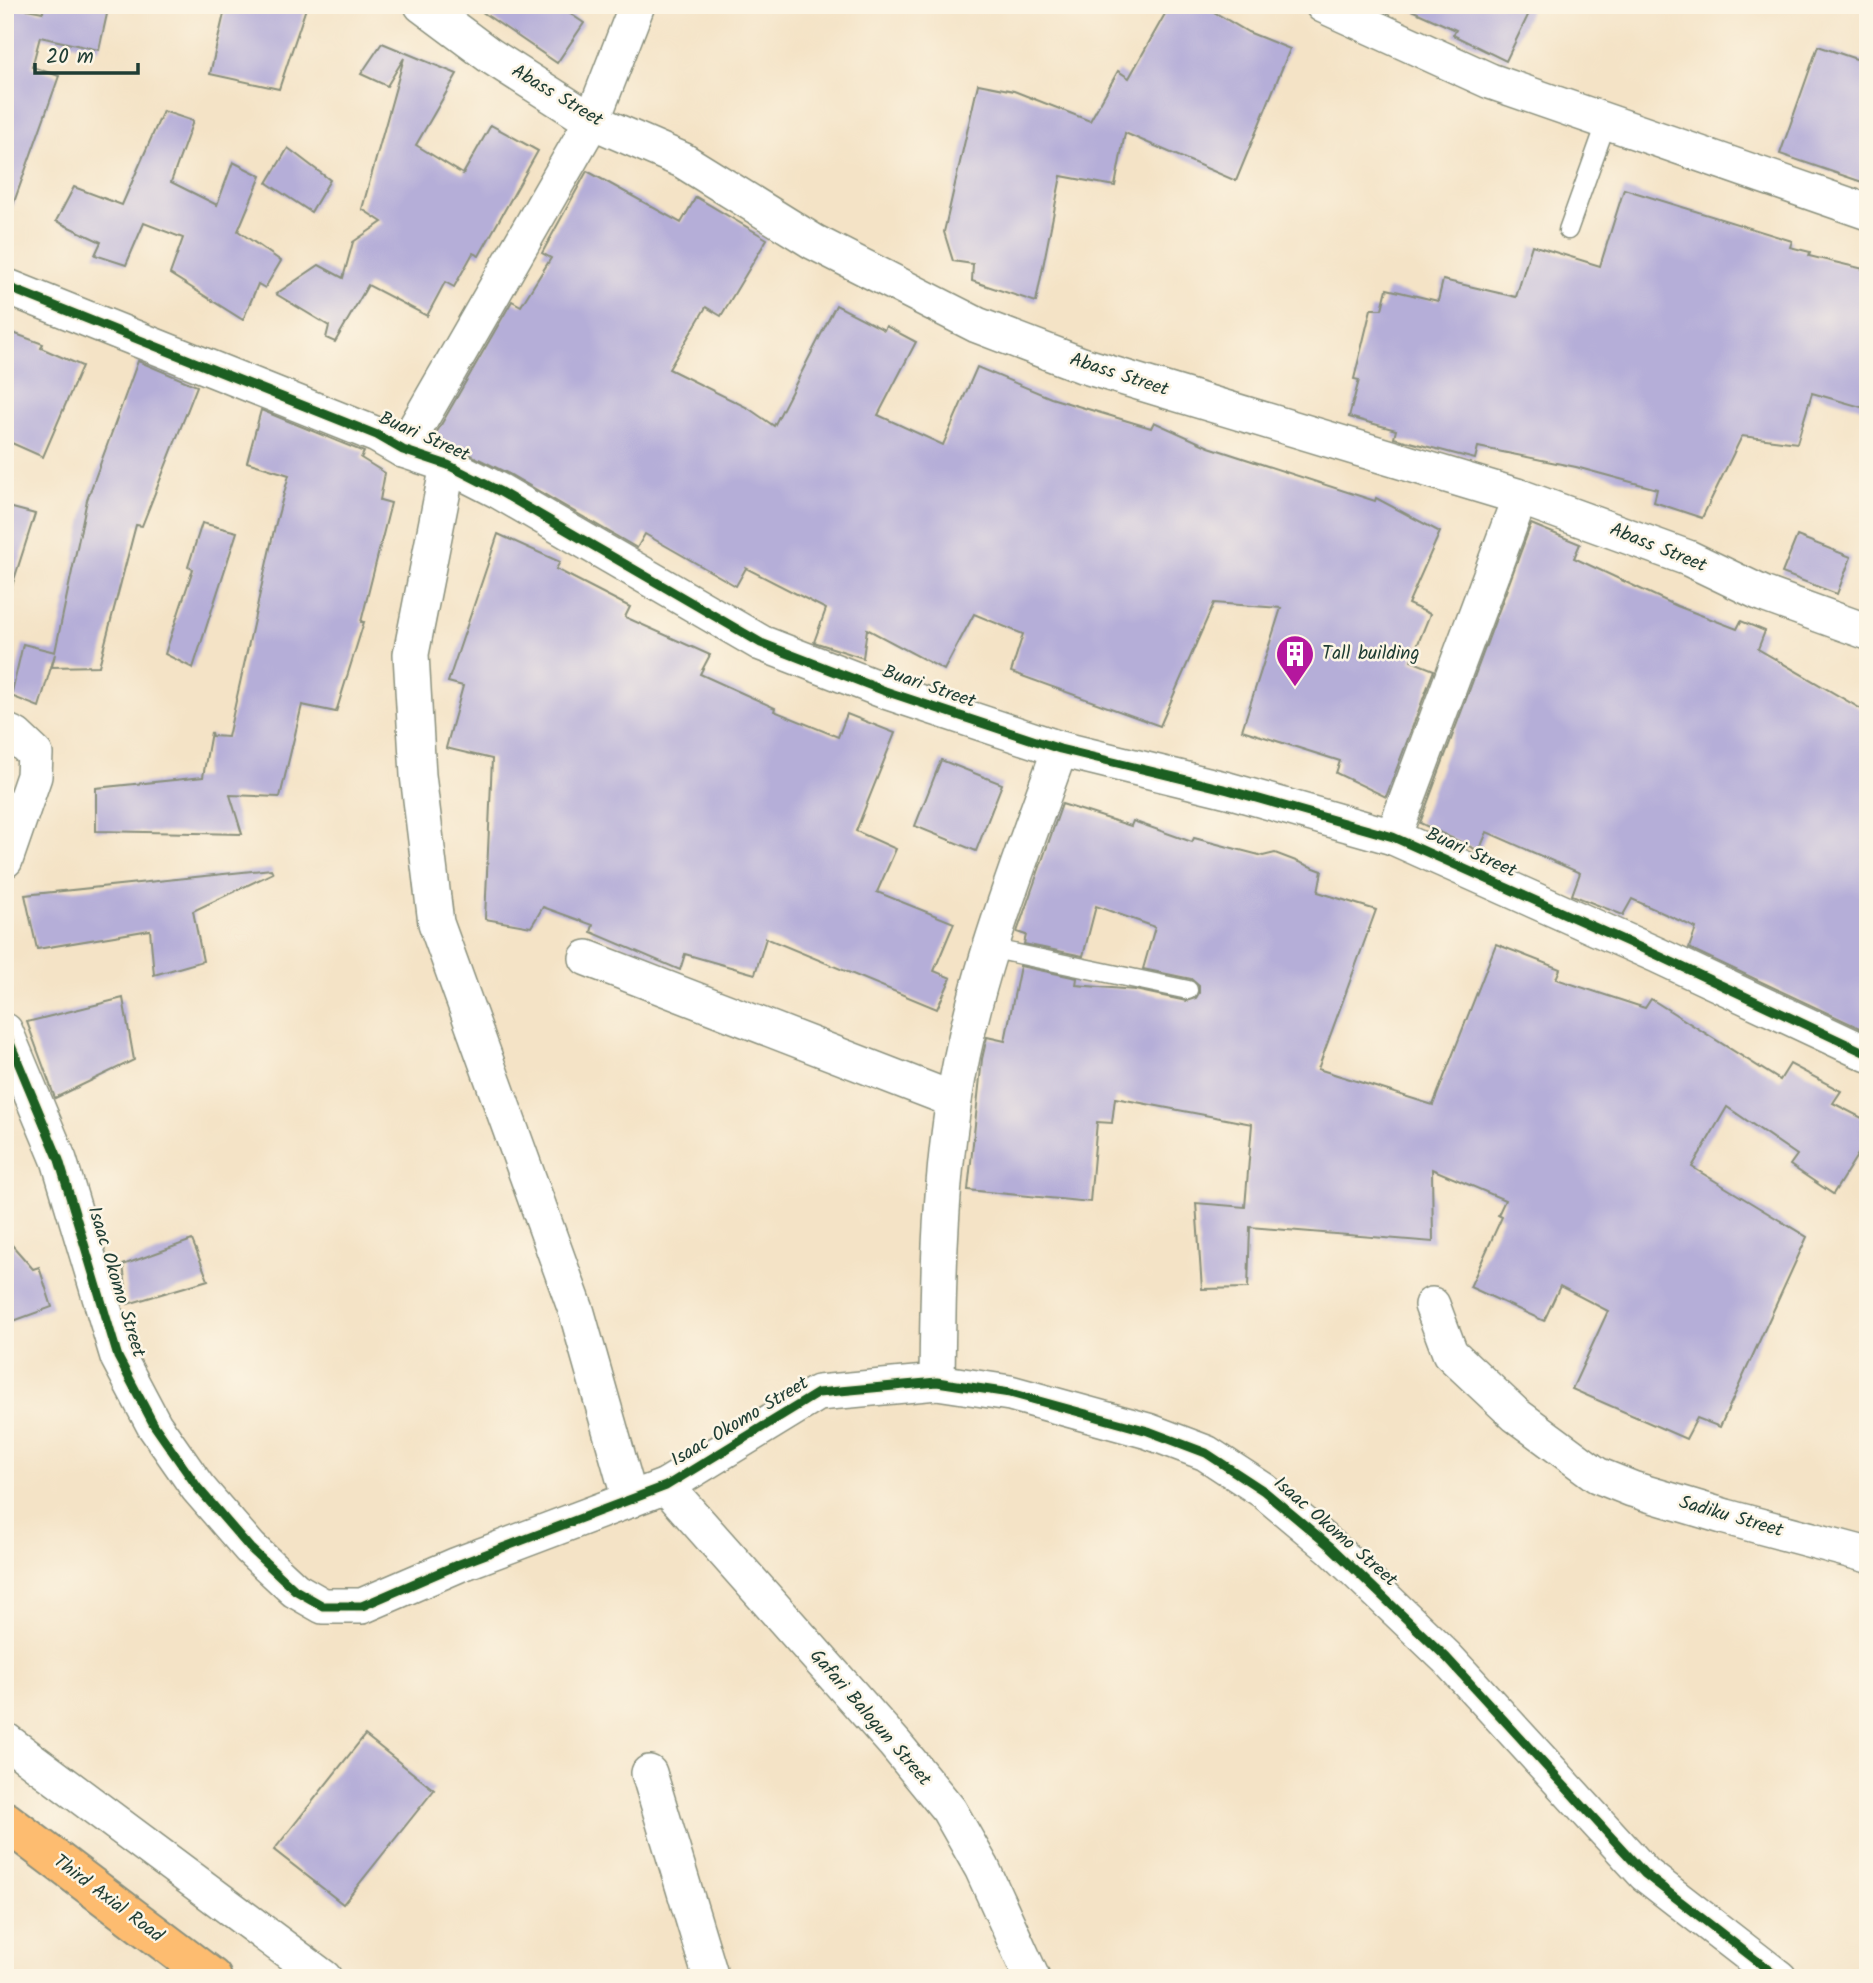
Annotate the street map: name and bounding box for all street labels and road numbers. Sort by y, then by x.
street label: Abass Street [505,57,609,136]
street label: Abass Street [1066,345,1173,405]
street label: Buari Street [374,404,475,471]
street label: Abass Street [1605,515,1712,581]
street label: Buari Street [878,657,980,717]
street label: Buari Street [1421,820,1522,887]
street label: Isaac Okomo Street [79,1203,153,1362]
street label: Isaac Okomo Street [665,1368,815,1475]
street label: Isaac Okomo Street [1266,1469,1404,1595]
street label: Sadiku Street [1676,1488,1787,1546]
street label: Gafari Balogun Street [802,1643,939,1794]
street label: Third Axial Road [46,1847,170,1951]

